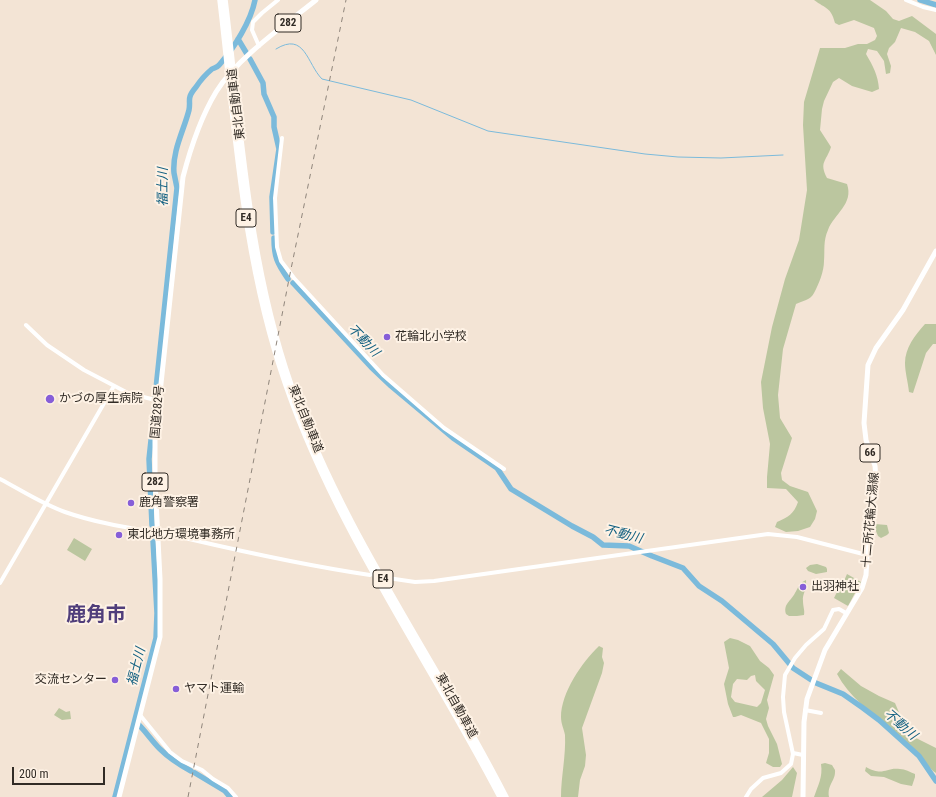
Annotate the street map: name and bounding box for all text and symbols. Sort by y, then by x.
road number: 282 [275,14,301,32]
street label: 東北自動車道 [225,67,249,141]
water label: 福士川 [156,168,172,206]
road number: E4 [236,209,256,227]
water label: 不動川 [344,322,382,360]
place label: 花輪北小学校 [395,330,467,344]
marker: 花輪北小学校 [382,332,392,342]
street label: 東北自動車道 [285,383,325,455]
street label: 国道282号 [148,385,168,439]
place label: かづの厚生病院 [59,392,143,406]
marker: かづの厚生病院 [44,393,56,405]
road number: 66 [860,444,880,462]
street label: 十二所花輪大湯線 [860,472,882,568]
road number: 282 [142,473,168,491]
place label: 鹿角警察署 [139,496,199,510]
marker: 鹿角警察署 [126,498,136,508]
water label: 不動川 [602,523,644,547]
place label: 東北地方環境事務所 [127,528,235,542]
marker: 東北地方環境事務所 [114,530,124,540]
road number: E4 [373,570,393,588]
place label: 出羽神社 [811,580,859,594]
marker: 出羽神社 [798,582,808,592]
district label: 鹿角市 [66,604,126,628]
water label: 福士川 [125,646,149,688]
street label: 東北自動車道 [432,671,480,741]
place label: 交流センター [35,673,107,687]
marker: 交流センター [110,675,120,685]
place label: ヤマト運輸 [184,682,244,696]
marker: ヤマト運輸 [171,684,181,694]
water label: 不動川 [880,706,920,744]
scale bar [14,759,107,785]
text: 200 m [19,767,49,781]

